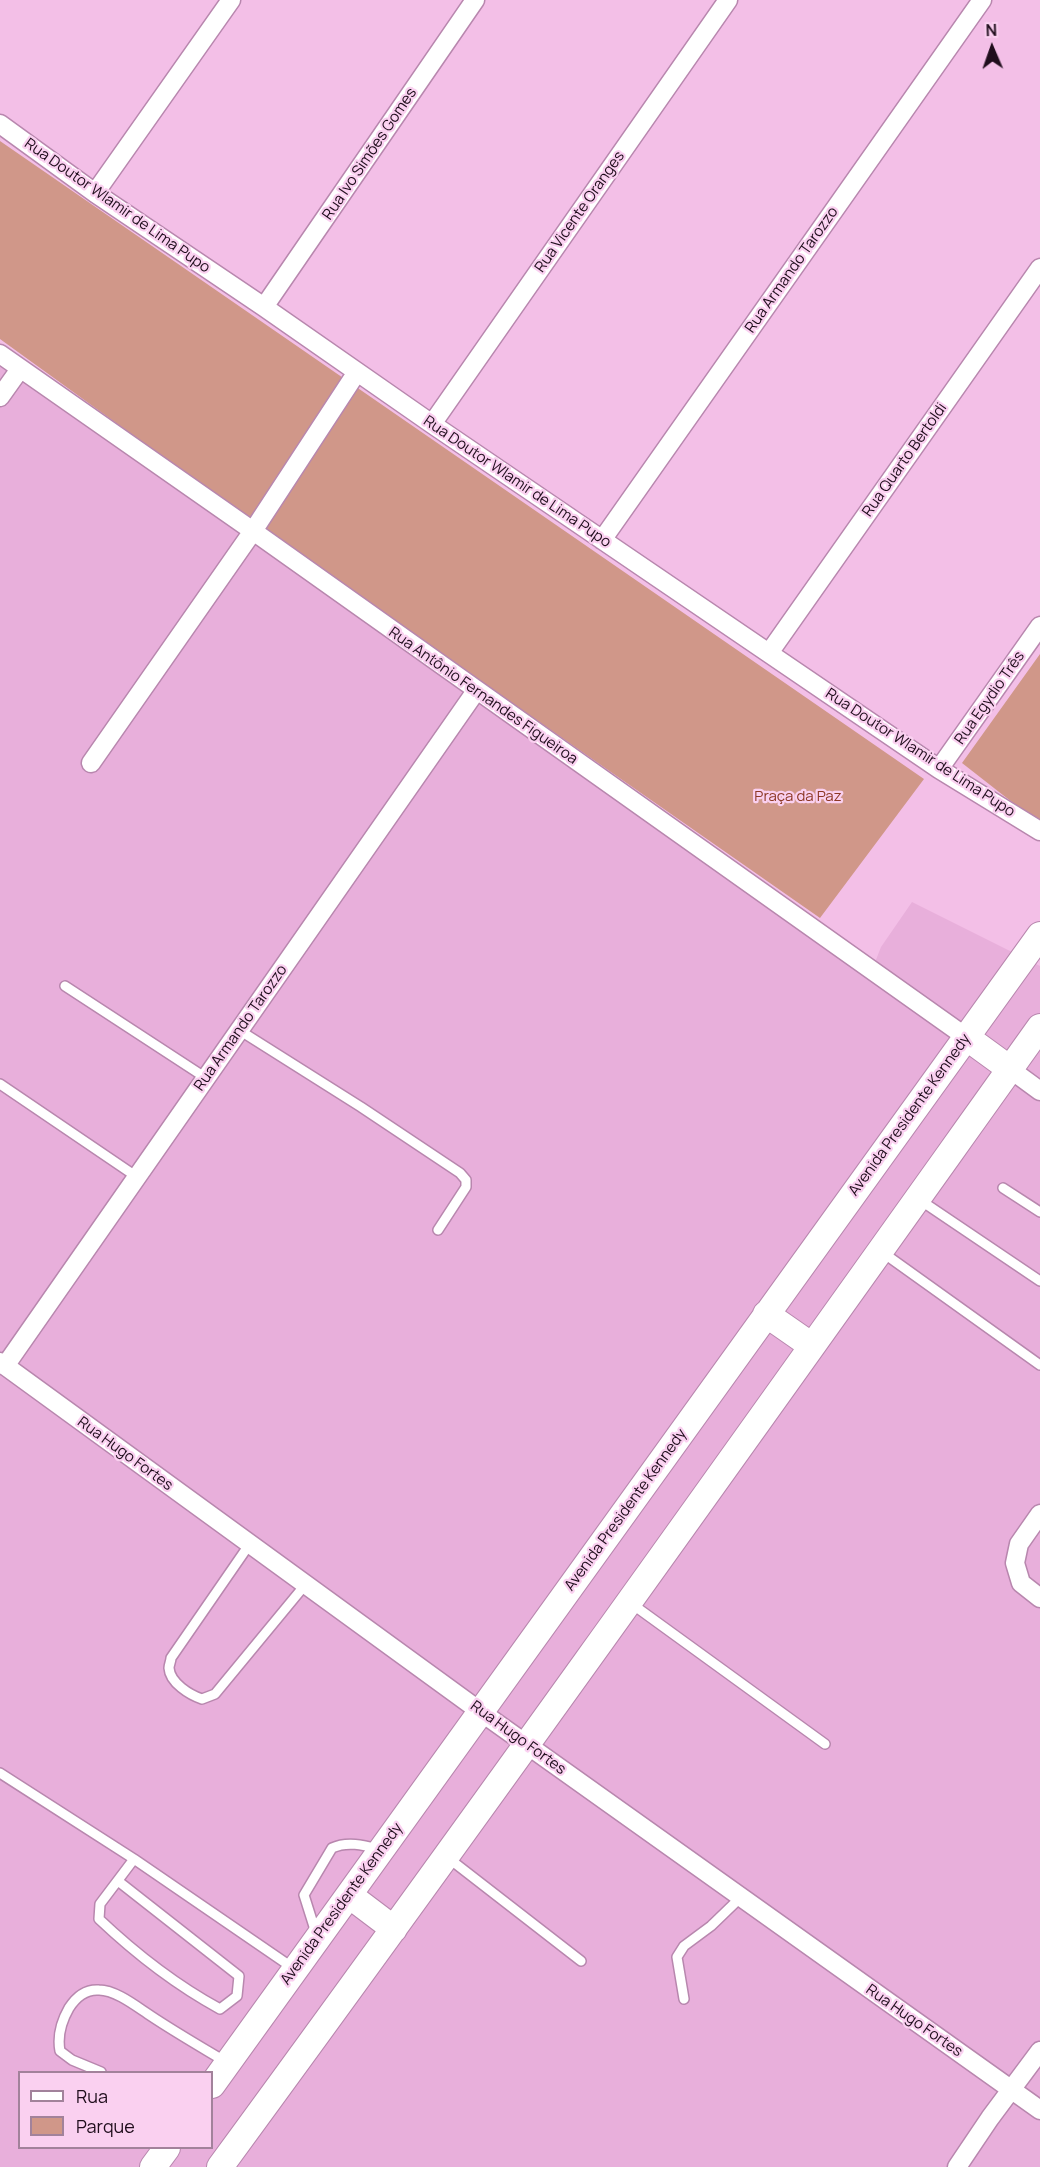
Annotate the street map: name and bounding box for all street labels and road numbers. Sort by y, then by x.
street label: Rua Ivo Simões Gomes [319,85,421,223]
street label: Rua Doutor Wlamir de Lima Pupo [21,135,213,277]
street label: Rua Vicente Oranges [531,148,629,276]
street label: Rua Armando Tarozzo [742,204,842,336]
street label: Rua Quarto Bertoldi [859,400,951,520]
street label: Rua Doutor Wlamir de Lima Pupo [420,412,614,552]
street label: Rua Antônio Fernandes Figueiroa [385,624,581,768]
street label: Rua Egydio Três [951,648,1029,748]
street label: Rua Doutor Wlamir de Lima Pupo [822,685,1018,821]
street label: Rua Armando Tarozzo [191,962,291,1094]
street label: Avenida Presidente Kennedy [845,1030,975,1200]
street label: Rua Hugo Fortes [74,1413,176,1495]
street label: Avenida Presidente Kennedy [561,1425,691,1595]
street label: Rua Hugo Fortes [467,1697,569,1779]
street label: Avenida Presidente Kennedy [277,1819,407,1989]
street label: Rua Hugo Fortes [862,1981,966,2061]

